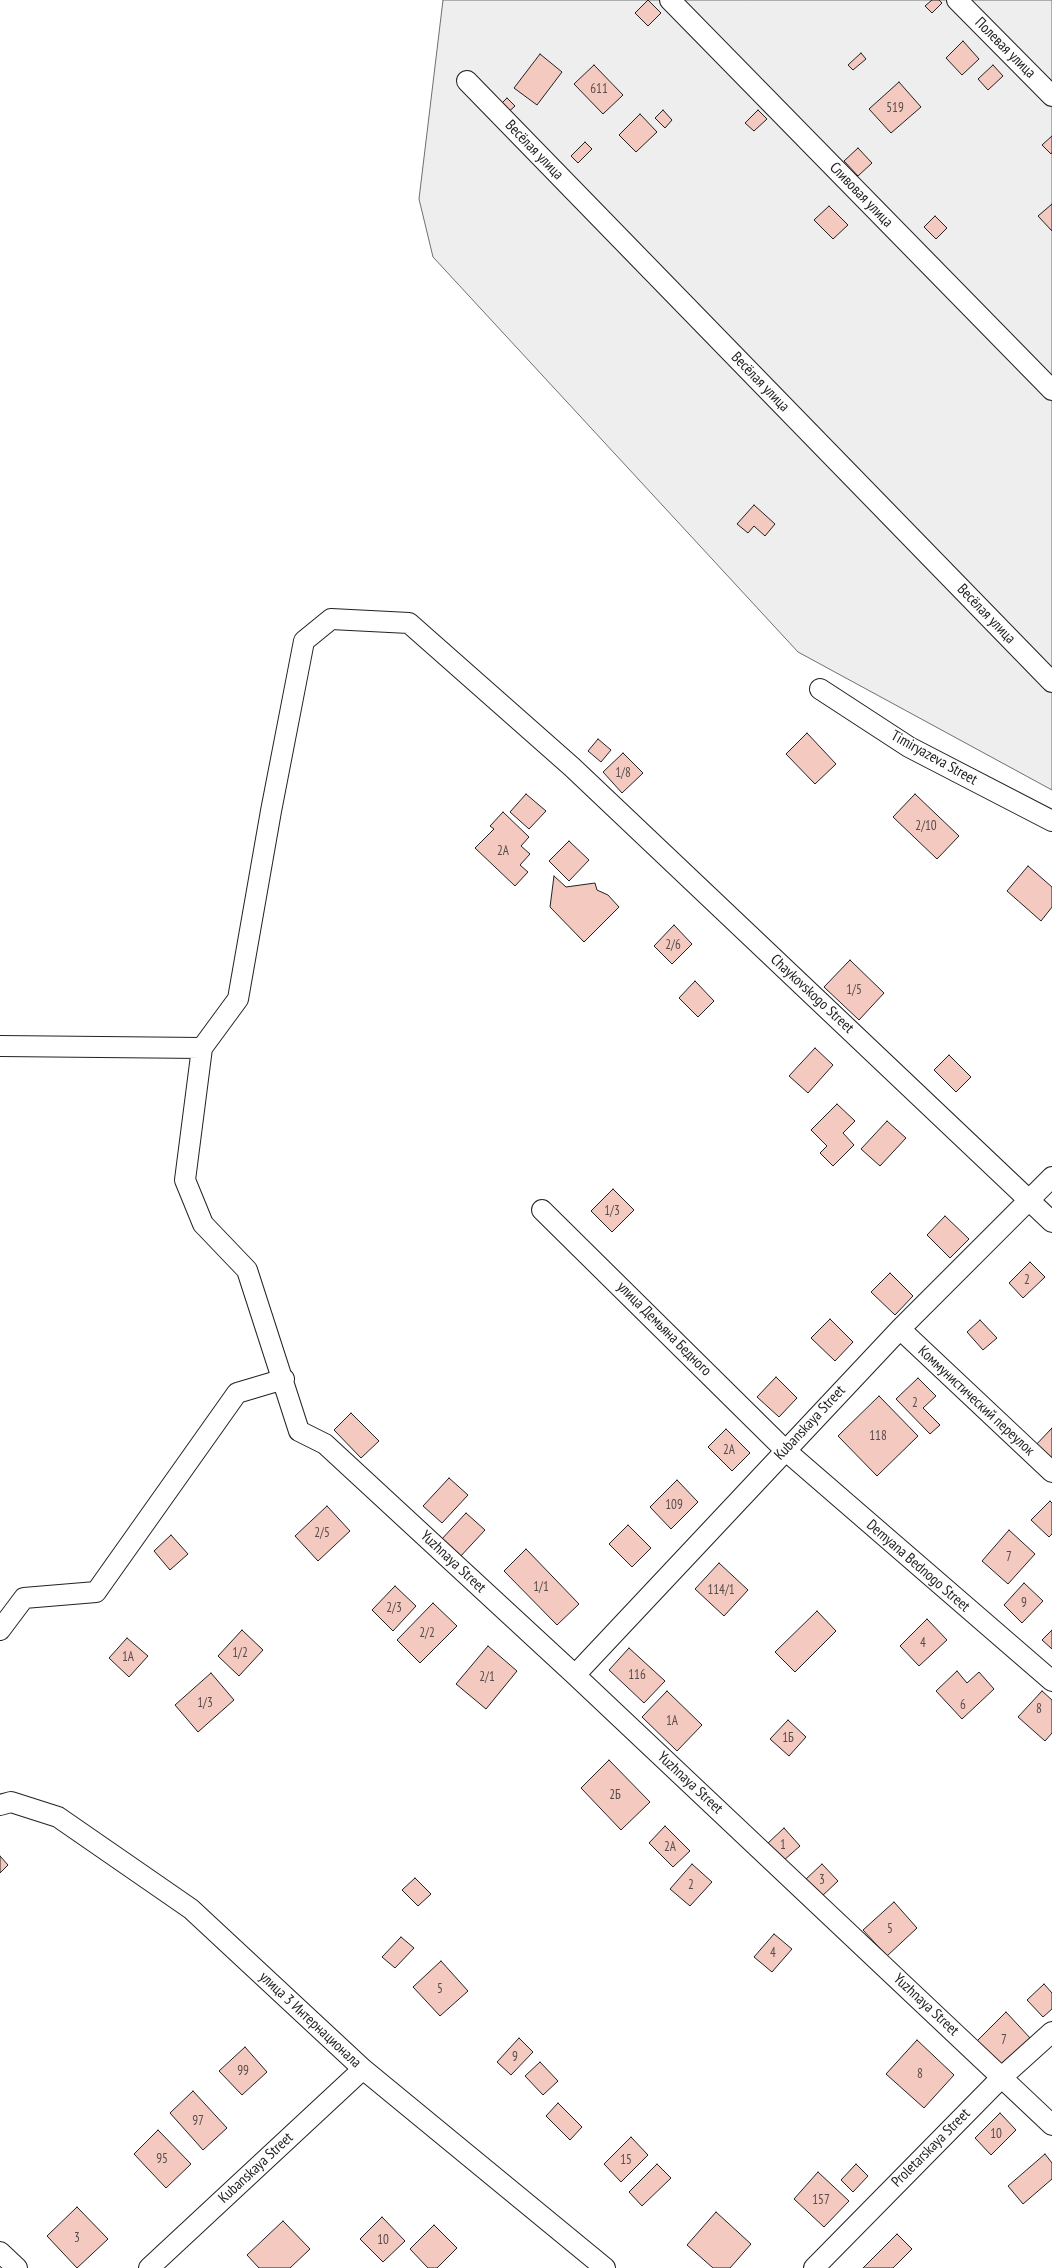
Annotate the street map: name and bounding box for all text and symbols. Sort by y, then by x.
street label: Полевая улица [971,14,1039,82]
house number: 611 [590,81,608,97]
house number: 519 [886,100,904,116]
street label: Весёлая улица [501,116,567,184]
street label: Сливовая улица [826,159,896,231]
street label: Весёлая улица [727,348,793,416]
street label: Весёлая улица [953,580,1019,648]
street label: Timiryazeva Street [888,727,980,789]
house number: 1/8 [615,765,631,781]
house number: 2/10 [915,818,937,834]
house number: 2А [497,843,509,859]
house number: 2/6 [665,937,681,953]
street label: Chaykovskogo Street [767,951,857,1037]
house number: 1/5 [846,982,862,998]
house number: 1/3 [604,1203,620,1219]
house number: 2 [1024,1272,1030,1288]
street label: улица Демьяна Бедного [613,1278,715,1380]
street label: Коммунистический переулок [914,1342,1038,1460]
street label: Kubanskaya Street [771,1382,849,1464]
house number: 2 [912,1395,918,1411]
house number: 118 [869,1428,887,1444]
house number: 2А [723,1442,735,1458]
house number: 109 [665,1497,683,1513]
street label: Demyana Bednogo Street [863,1516,973,1616]
house number: 2/5 [314,1525,330,1541]
street label: Yuzhnaya Street [417,1527,489,1597]
house number: 7 [1006,1549,1012,1565]
house number: 1/1 [533,1579,549,1595]
house number: 114/1 [707,1582,735,1598]
house number: 9 [1021,1595,1027,1611]
house number: 2/3 [386,1600,402,1616]
house number: 2/2 [419,1625,435,1641]
house number: 4 [920,1635,926,1651]
house number: 1/2 [232,1645,248,1661]
house number: 1А [122,1649,134,1665]
house number: 116 [628,1667,646,1683]
house number: 2/1 [479,1669,495,1685]
house number: 1/3 [197,1695,213,1711]
house number: 6 [960,1697,966,1713]
house number: 8 [1036,1701,1042,1717]
house number: 1А [666,1713,678,1729]
house number: 1Б [782,1730,794,1746]
street label: Yuzhnaya Street [654,1748,726,1818]
house number: 2Б [609,1787,621,1803]
house number: 1 [780,1837,786,1853]
house number: 2А [664,1839,676,1855]
house number: 3 [819,1872,825,1888]
house number: 2 [688,1877,694,1893]
house number: 5 [887,1921,893,1937]
house number: 4 [770,1945,776,1961]
street label: улица 3 Интернационала [255,1968,365,2072]
street label: Yuzhnaya Street [890,1970,962,2040]
house number: 5 [437,1981,443,1997]
house number: 7 [1001,2032,1007,2048]
house number: 9 [512,2049,518,2065]
house number: 99 [237,2063,249,2079]
house number: 8 [917,2066,923,2082]
street label: Proletarskaya Street [888,2105,974,2191]
house number: 97 [192,2113,204,2129]
house number: 10 [990,2126,1002,2142]
street label: Kubanskaya Street [215,2129,297,2207]
house number: 95 [156,2151,168,2167]
house number: 15 [620,2152,632,2168]
house number: 157 [812,2192,830,2208]
house number: 3 [74,2230,80,2246]
house number: 10 [377,2232,389,2248]

